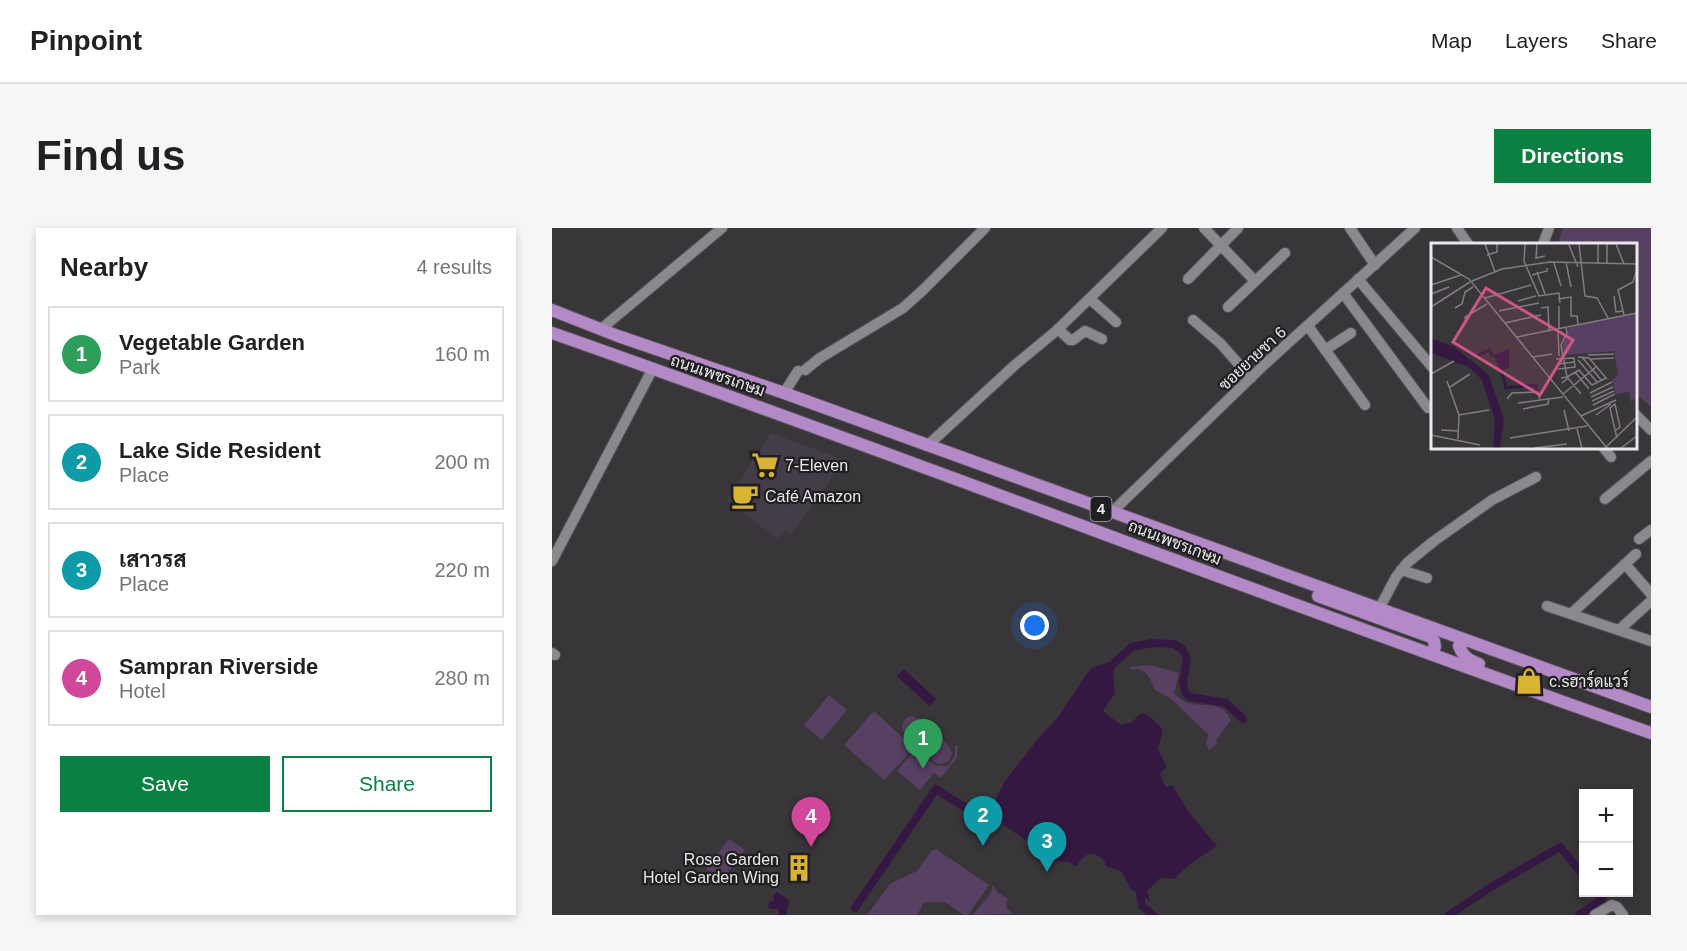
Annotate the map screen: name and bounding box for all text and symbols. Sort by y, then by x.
text: Pinpoint [30,25,142,56]
text: Map [1431,29,1472,52]
text: Layers [1505,29,1568,52]
text: Share [1601,29,1657,52]
button: Directions [1494,129,1651,183]
text: Find us [36,132,185,179]
inset map [1431,243,1636,448]
text: Nearby [60,252,148,282]
text: 4 results [416,256,492,278]
street label: ซอยยายชา 6 [1215,323,1289,394]
text: Vegetable Garden [119,330,305,355]
text: 1 [76,343,87,365]
text: 160 m [434,343,490,365]
street label: ถนนเพชรเกษม [669,351,767,400]
text: Park [119,356,160,378]
text: Lake Side Resident [119,438,321,463]
supermarket icon: 7-Eleven [750,450,780,480]
text: 2 [76,451,87,473]
text: 200 m [434,451,490,473]
place label: 7-Eleven [785,457,848,474]
text: Place [119,464,169,486]
cafe icon: Café Amazon [730,481,760,511]
place label: Café Amazon [765,488,861,505]
road number: 4 [1090,497,1112,521]
street label: ถนนเพชรเกษม [1126,517,1224,568]
text: เสาวรส [119,547,187,572]
text: 3 [76,559,87,581]
text: 220 m [434,559,490,581]
text: Place [119,573,169,595]
your location [1020,611,1049,640]
text: Sampran Riverside [119,654,318,679]
shop icon: c.sฮาร์ดแวร์ [1514,666,1544,696]
text: 4 [76,667,87,689]
text: 280 m [434,667,490,689]
place label: c.sฮาร์ดแวร์ [1549,669,1629,690]
text: Hotel [119,680,166,702]
pin: 1 [904,720,943,769]
button: Save [60,756,270,812]
button: Share [282,756,492,812]
map controls [1579,789,1633,897]
button: + [1579,789,1633,843]
pin: 2 [964,796,1002,846]
pin: 4 [792,798,830,847]
pin: 3 [1028,822,1066,872]
button: − [1579,843,1633,897]
place label: Rose Garden Hotel Garden Wing [643,851,779,886]
building icon: Rose Garden Hotel Garden Wing [784,853,814,883]

